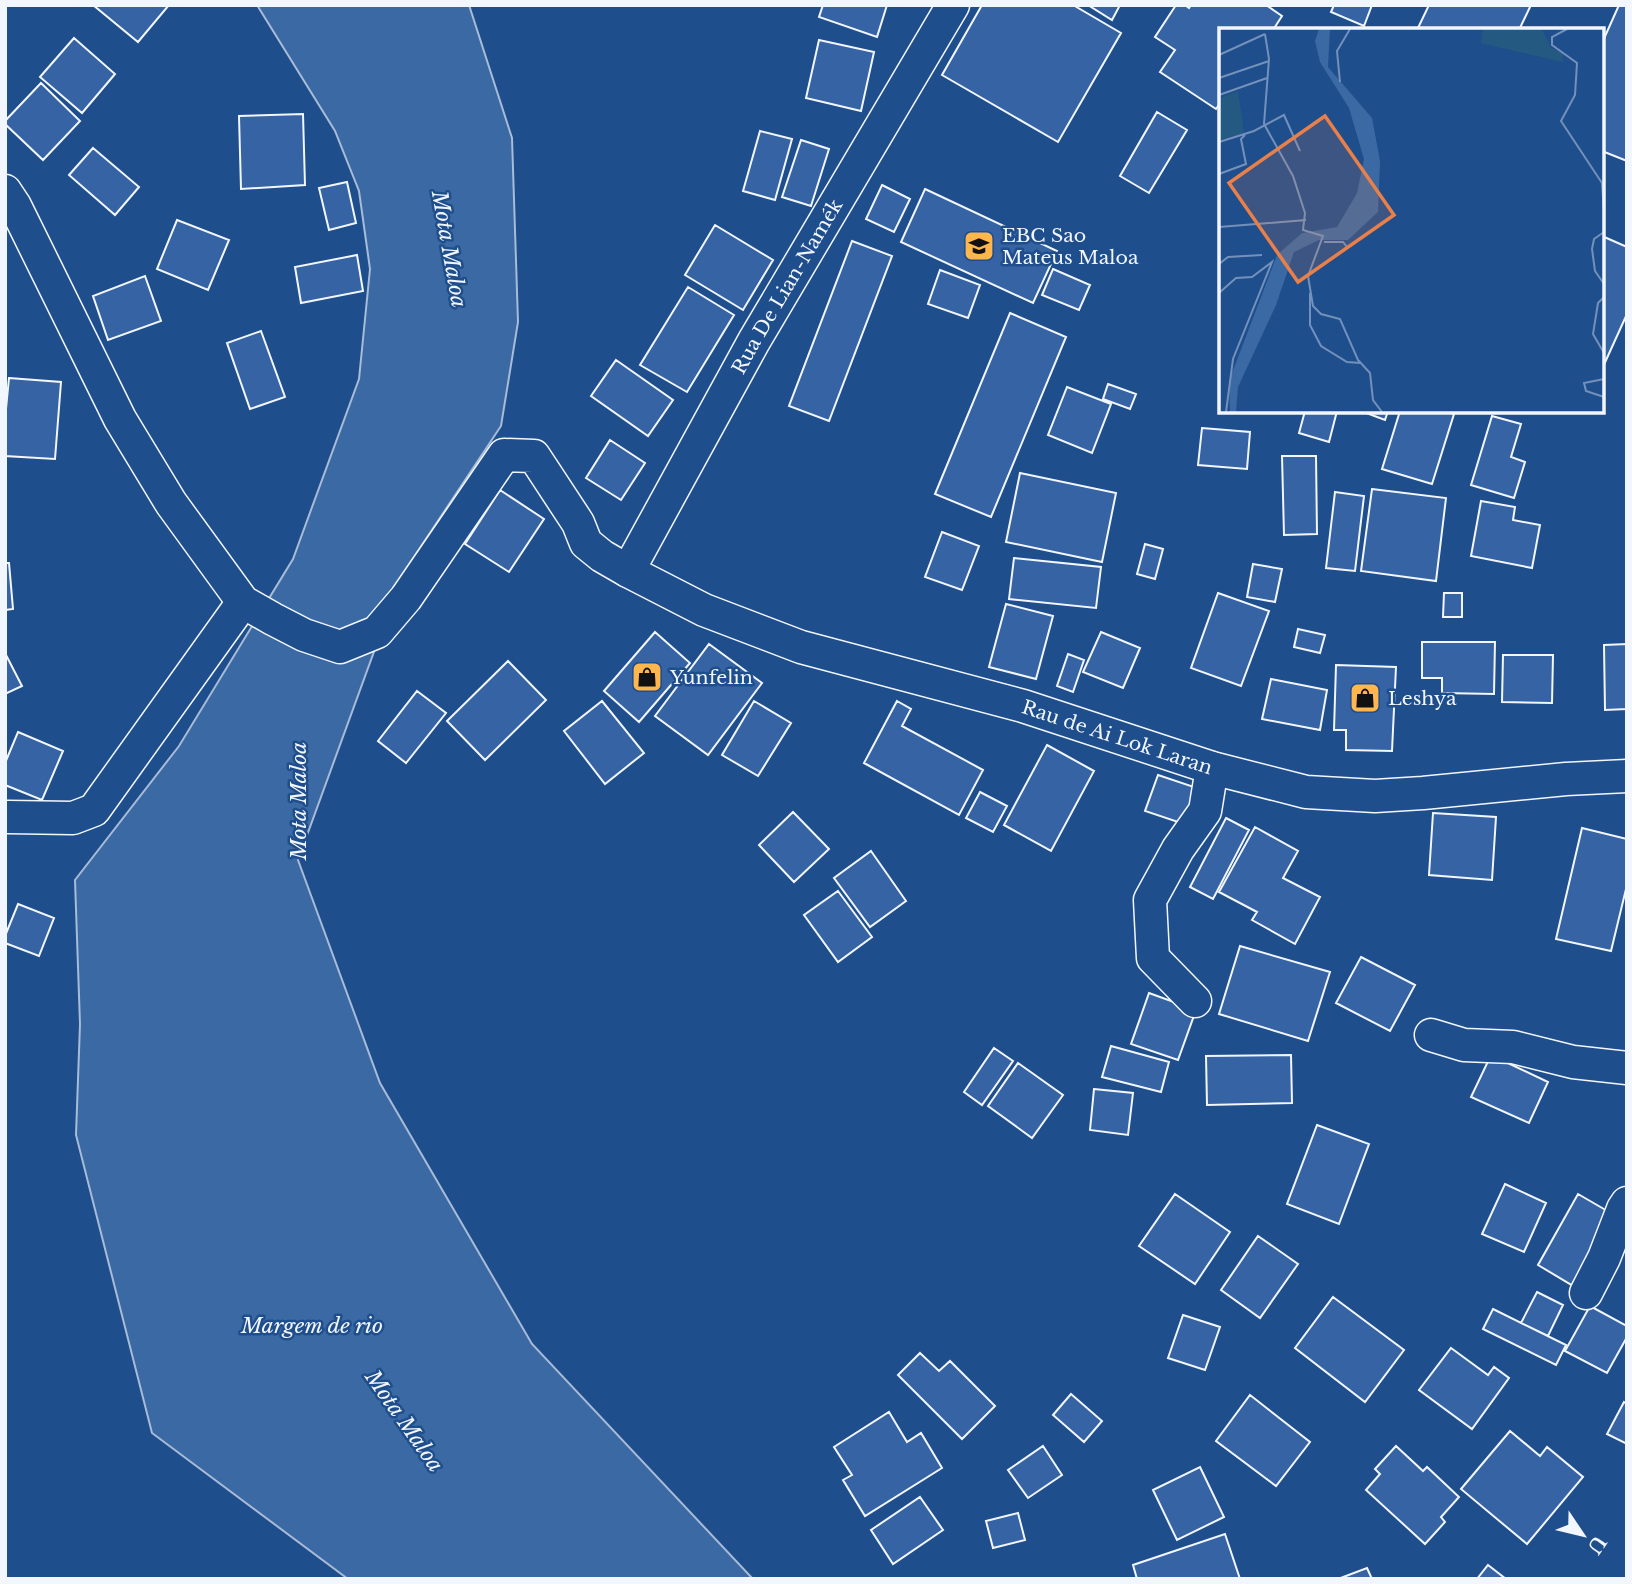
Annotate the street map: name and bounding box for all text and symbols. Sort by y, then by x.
inset map [1219,28,1604,413]
water label: Mota Maloa [426,187,472,310]
street label: Rua De Lian-Namék [727,195,848,378]
place label: EBC Sao Mateus Maloa [1002,224,1139,269]
school or university icon: EBC Sao Mateus Maloa [962,229,996,263]
shop icon: Yunfelin [630,660,664,694]
place label: Yunfelin [669,666,753,689]
shop icon: Leshya [1348,681,1382,715]
place label: Leshya [1388,687,1457,710]
street label: Rau de Ai Lok Laran [1019,695,1215,779]
water label: Mota Maloa [286,742,312,861]
water label: Margem de rio [240,1313,383,1339]
water label: Mota Maloa [359,1364,449,1477]
north arrow [1548,1500,1618,1570]
text: U [1582,1531,1611,1558]

